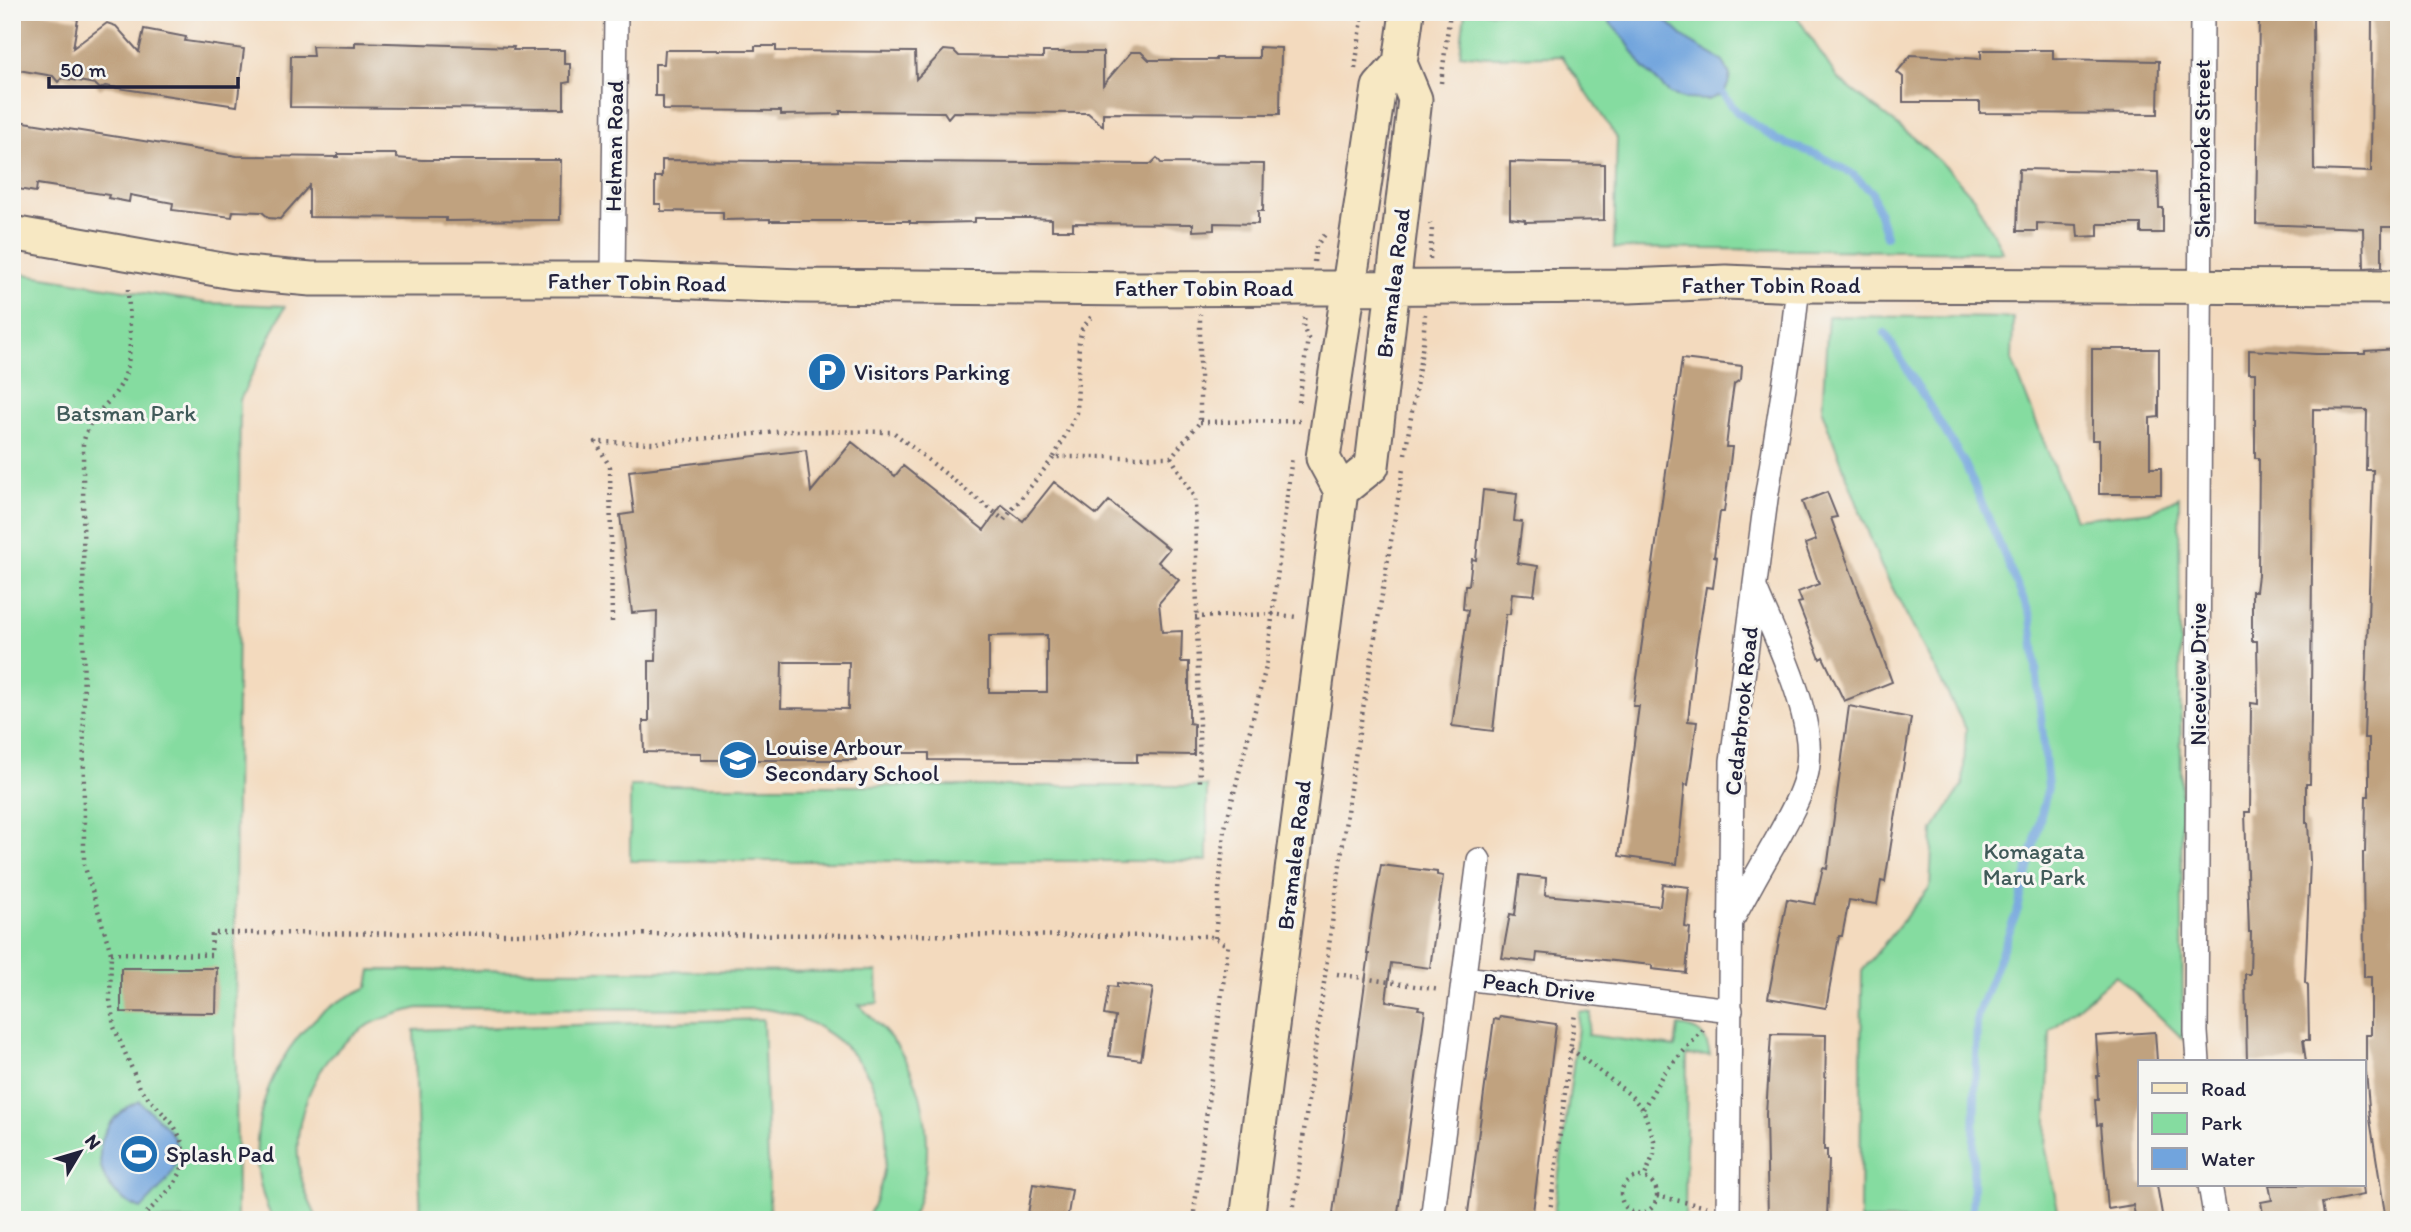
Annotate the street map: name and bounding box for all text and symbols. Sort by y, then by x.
scale bar [49,46,238,90]
text: 50 m [60,57,107,82]
street label: Sherbrooke Street [2188,59,2216,238]
street label: Helman Road [599,80,629,212]
street label: Bramalea Road [1370,206,1416,360]
street label: Father Tobin Road [547,266,727,298]
street label: Father Tobin Road [1682,271,1861,299]
street label: Father Tobin Road [1115,274,1294,302]
parking icon: Visitors Parking [806,351,848,393]
place label: Visitors Parking [854,358,1010,386]
park label: Batsman Park [56,399,196,427]
street label: Niceview Drive [2184,602,2212,746]
street label: Cedarbrook Road [1718,625,1764,797]
place label: Louise Arbour Secondary School [765,733,940,787]
school or university icon: Louise Arbour Secondary School [717,739,759,781]
street label: Bramalea Road [1271,778,1317,932]
park label: Komagata Maru Park [1983,837,2085,891]
street label: Peach Drive [1481,966,1597,1008]
legend [2138,1060,2366,1186]
text: Road [2201,1076,2247,1101]
text: Park [2201,1110,2243,1135]
north arrow [46,1116,116,1186]
text: N [80,1130,106,1154]
sports icon: Splash Pad [118,1133,160,1175]
place label: Splash Pad [166,1140,274,1168]
text: Water [2201,1146,2255,1171]

